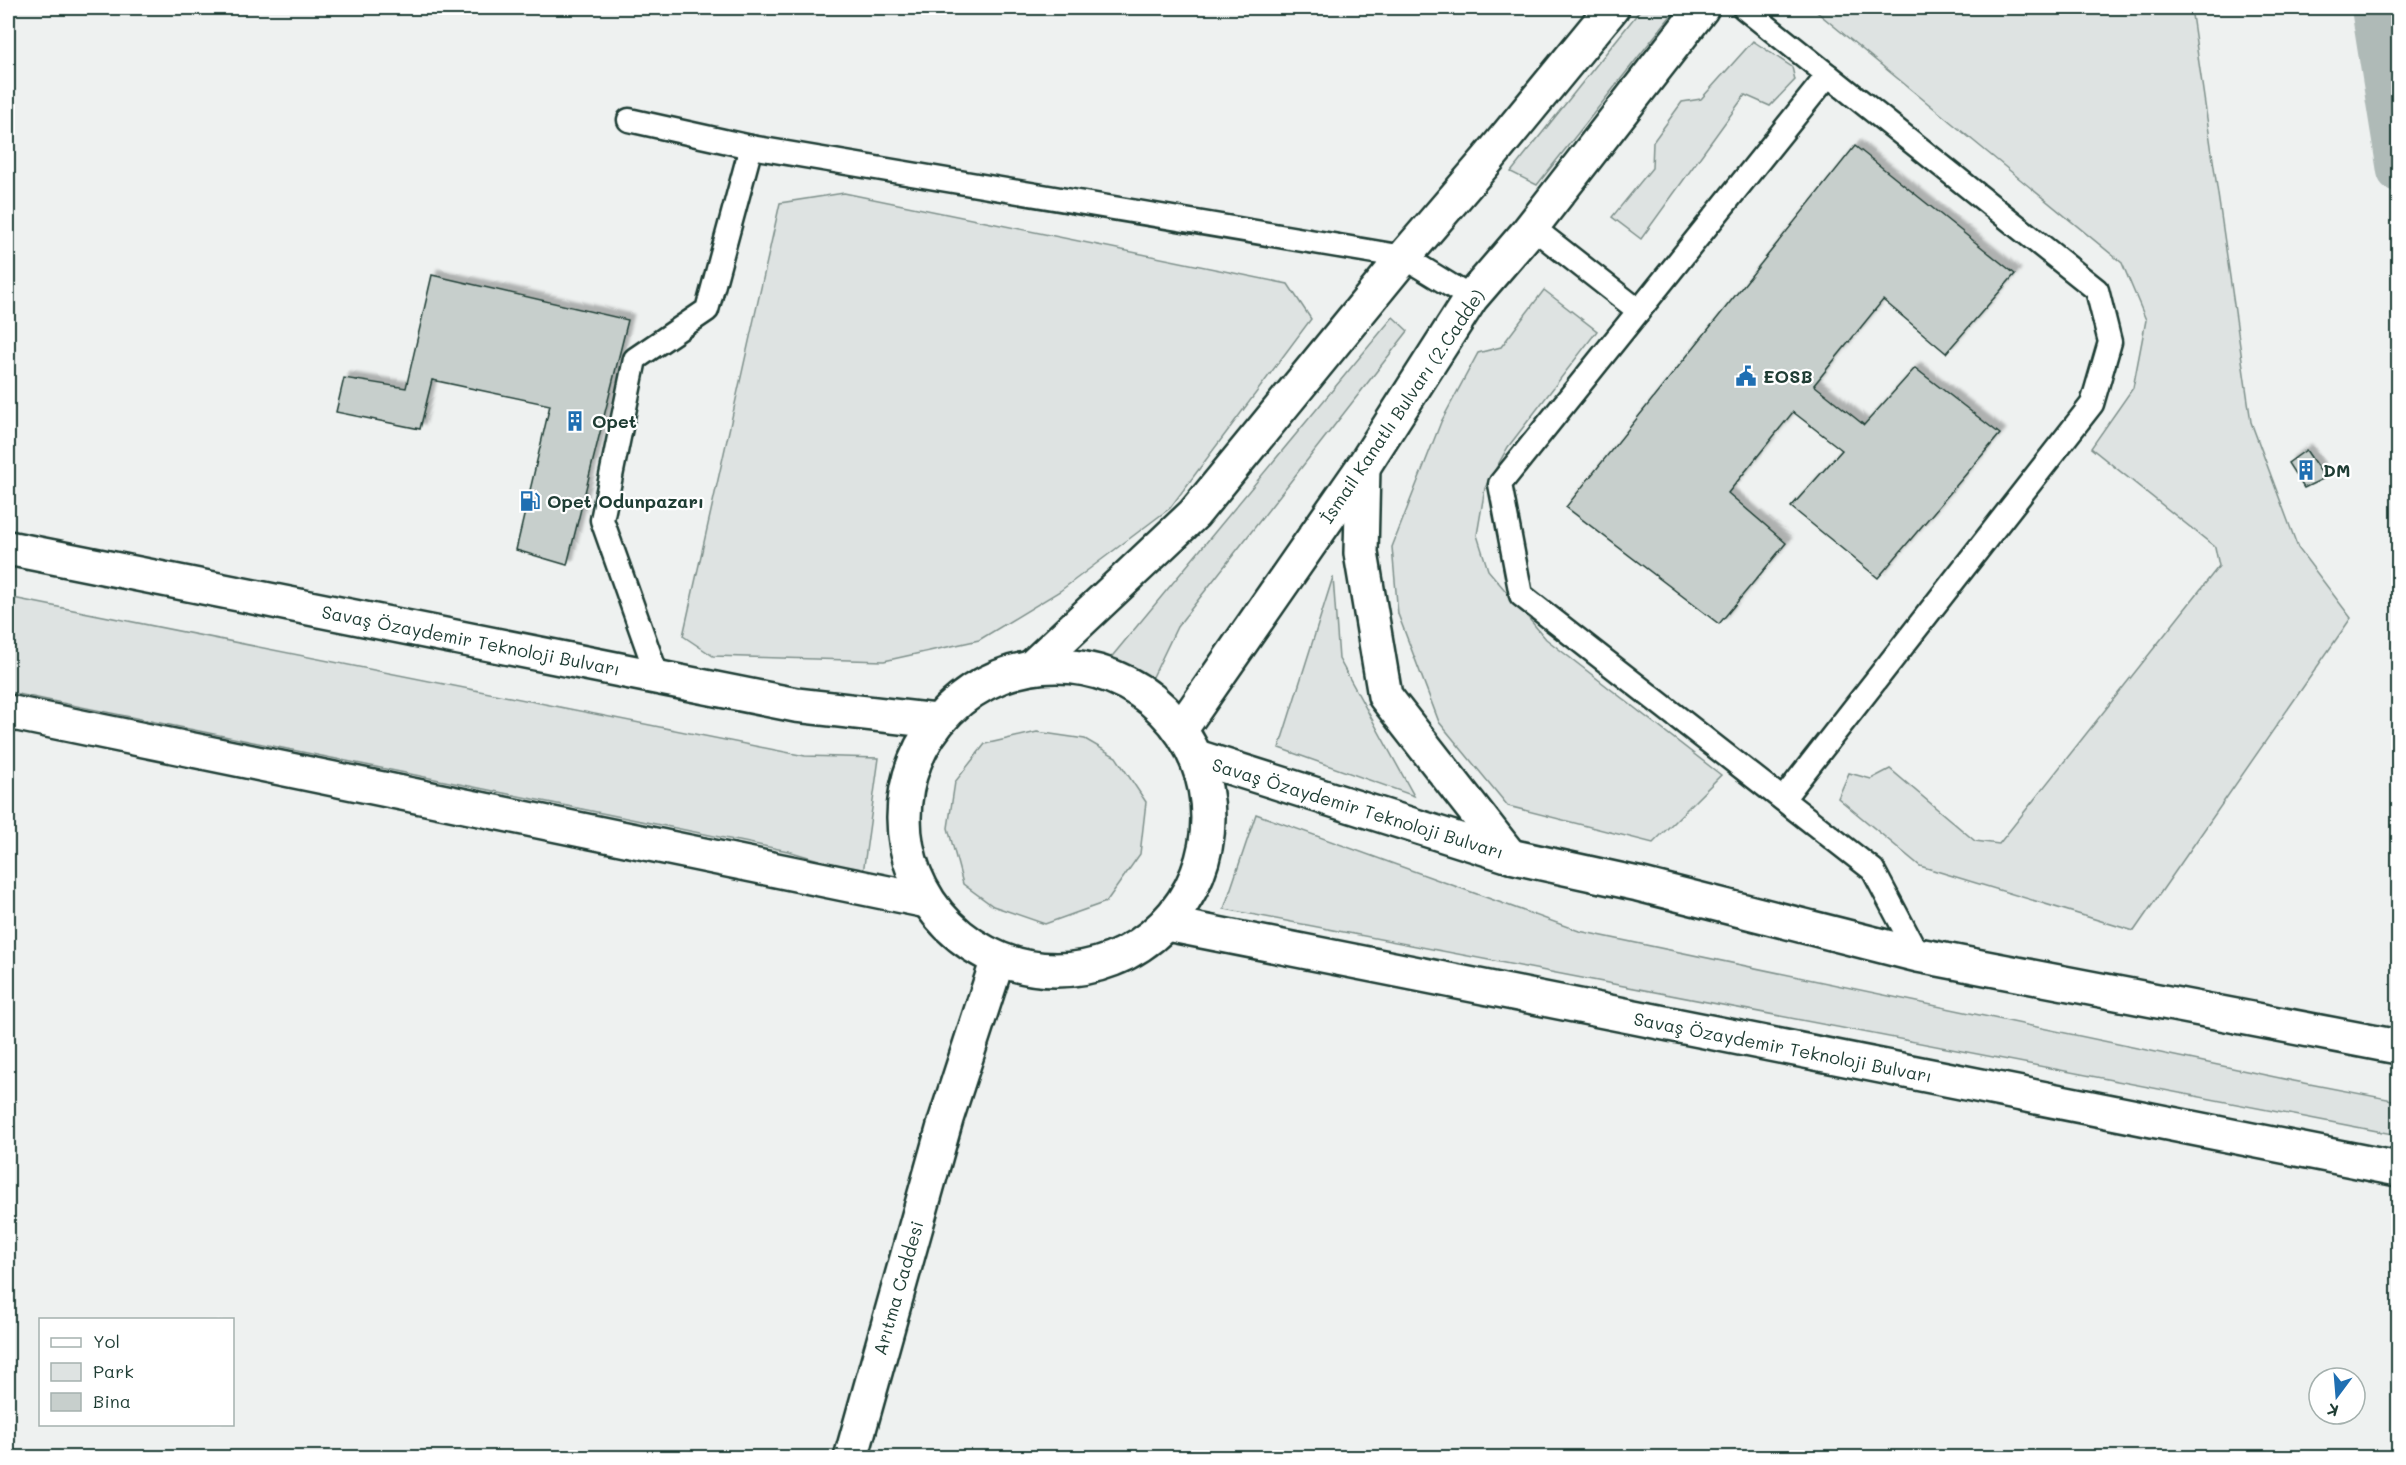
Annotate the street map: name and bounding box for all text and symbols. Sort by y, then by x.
street label: İsmail Kanatlı Bulvarı (2.Cadde) [1314,284,1490,528]
public building icon: EOSB [1734,364,1758,388]
place label: EOSB [1763,364,1813,388]
building icon: Opet [563,409,587,433]
place label: Opet [592,409,637,433]
building icon: DM [2294,458,2318,482]
place label: DM [2323,458,2350,482]
fuel station icon: Opet Odunpazarı [518,489,542,513]
place label: Opet Odunpazarı [547,489,704,513]
street label: Savaş Özaydemir Teknoloji Bulvarı [320,599,622,681]
street label: Savaş Özaydemir Teknoloji Bulvarı [1209,752,1507,864]
street label: Savaş Özaydemir Teknoloji Bulvarı [1632,1006,1934,1088]
street label: Arıtma Caddesi [867,1218,929,1358]
legend [39,1318,234,1426]
text: Yol [93,1329,120,1353]
text: Park [93,1359,134,1383]
north arrow [2307,1366,2367,1426]
text: Bina [93,1389,131,1413]
text: K [2325,1399,2341,1422]

